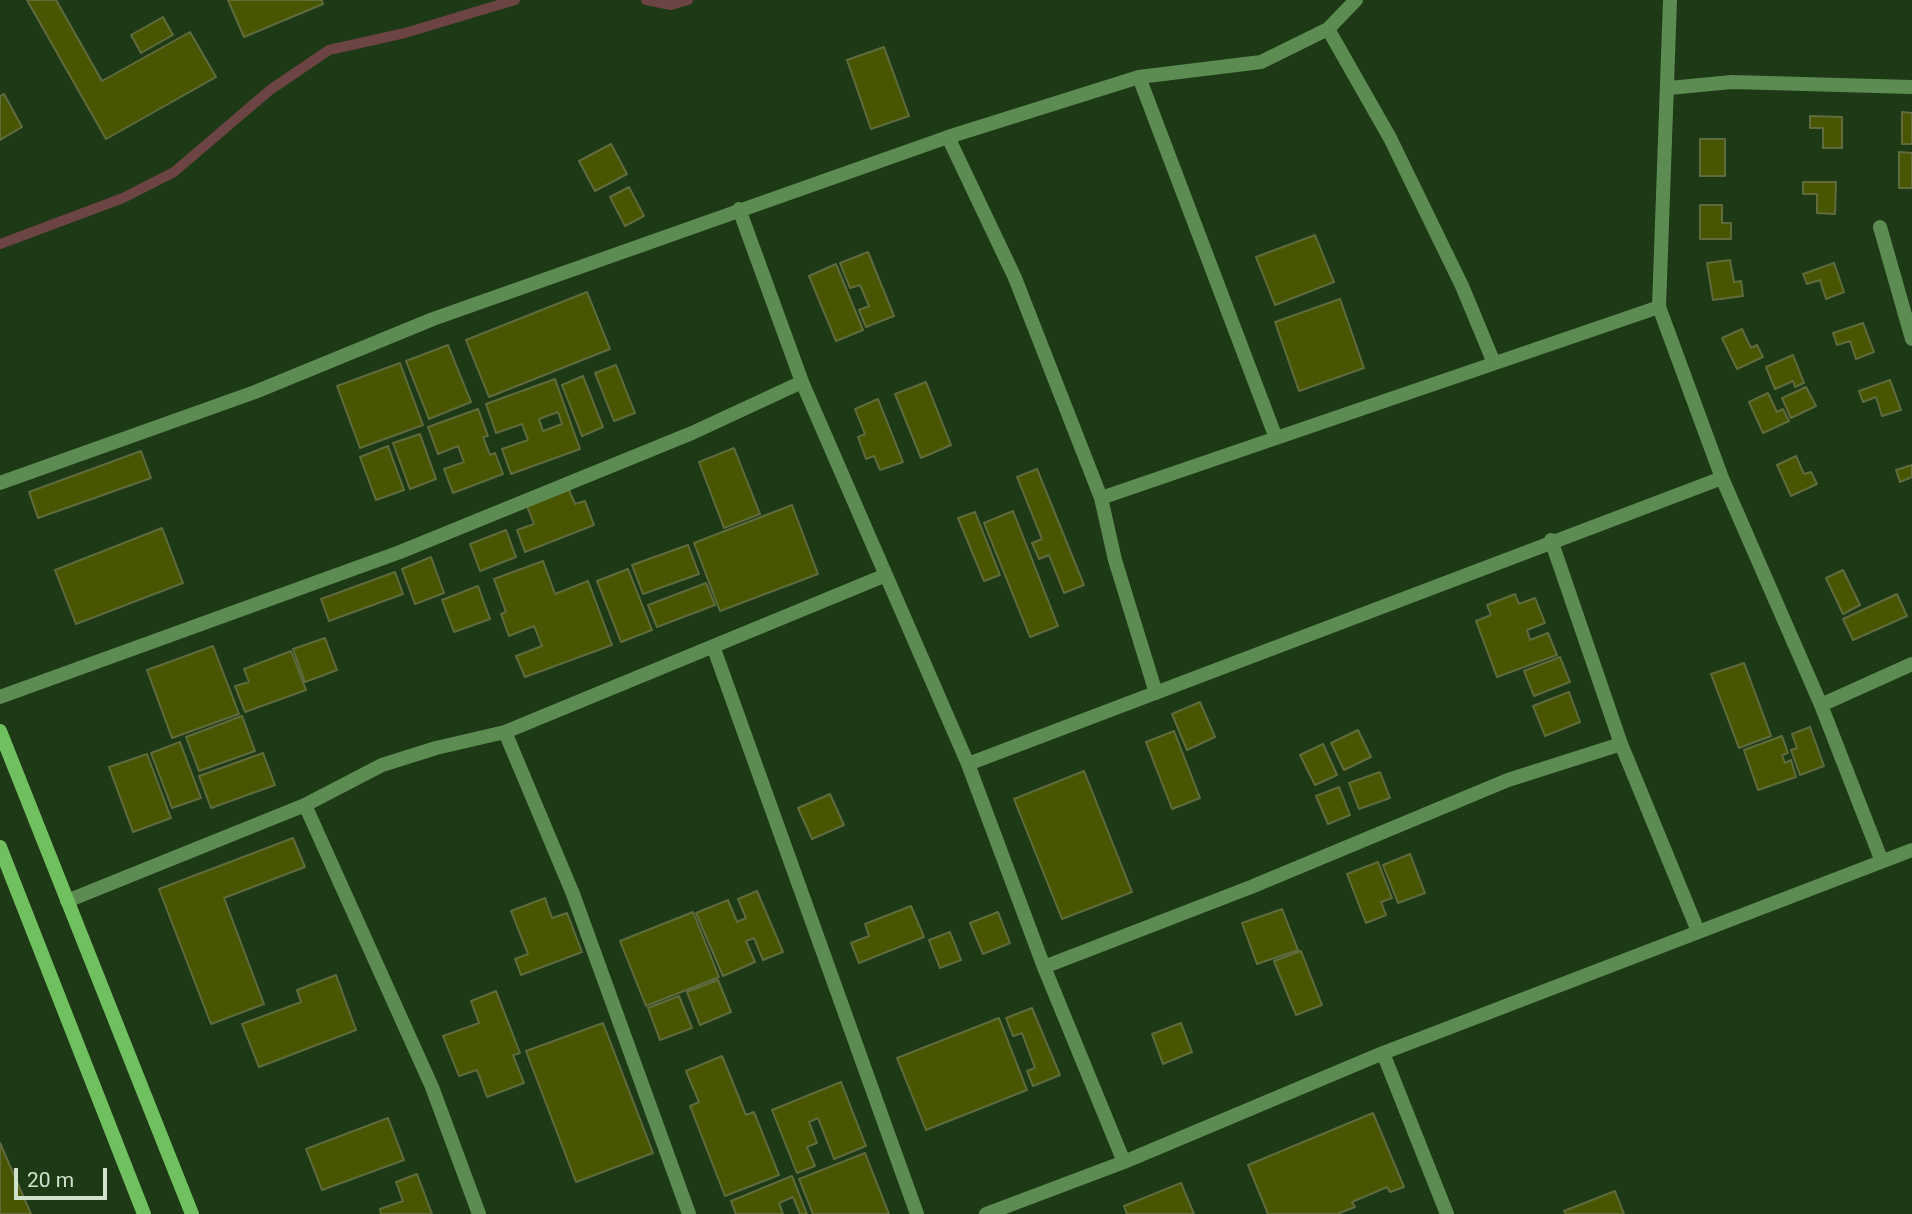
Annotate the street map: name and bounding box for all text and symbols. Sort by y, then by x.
scale bar [18,1154,110,1198]
text: 20 m [27,1168,74,1192]

